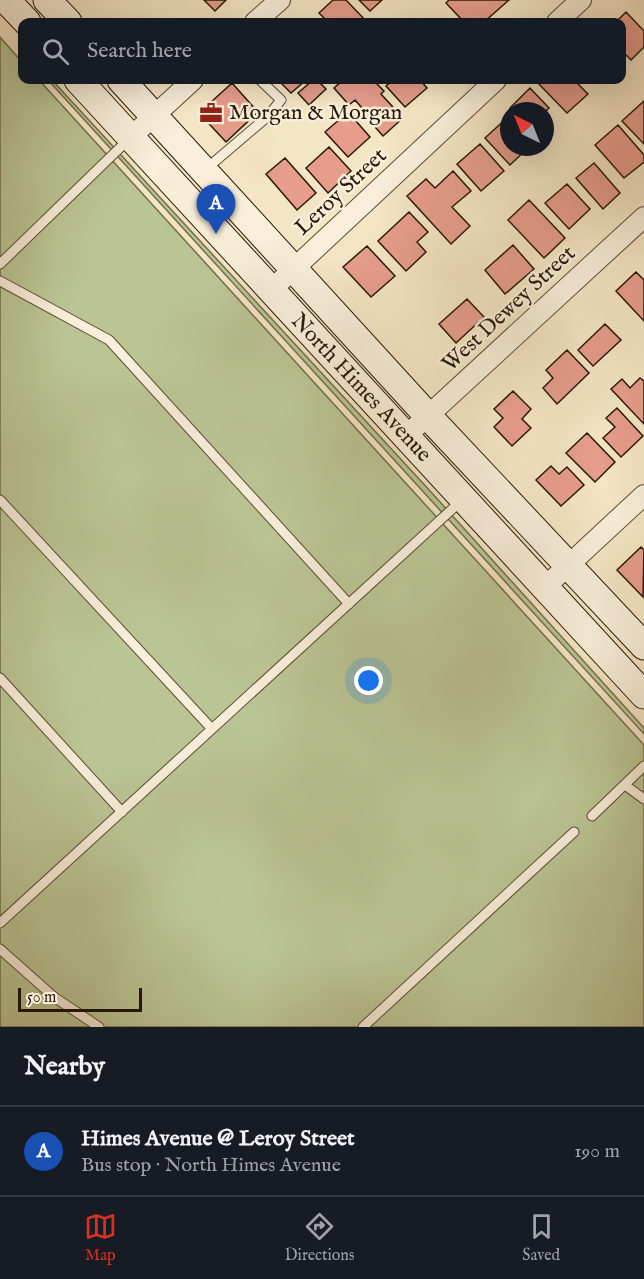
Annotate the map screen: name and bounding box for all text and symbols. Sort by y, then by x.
search box [18,18,626,84]
icon: search [39,35,72,68]
text: Search here [87,37,192,65]
place label: Morgan & Morgan [229,99,402,127]
office icon: Morgan & Morgan [198,100,224,126]
north arrow [500,102,554,156]
street label: Leroy Street [289,142,393,242]
pin: A [196,184,236,234]
street label: West Dewey Street [436,240,582,378]
street label: North Himes Avenue [285,308,437,468]
your location [354,666,383,695]
scale bar [18,985,142,1012]
text: 50 m [27,988,56,1008]
text: Nearby [24,1050,105,1083]
text: Himes Avenue @ Leroy Street [81,1125,355,1153]
text: A [37,1139,50,1164]
text: 190 m [574,1139,620,1164]
text: Bus stop · North Himes Avenue [81,1153,341,1178]
tab: Map [84,1210,117,1266]
tab: Directions [285,1210,354,1266]
tab: Saved [522,1210,560,1266]

